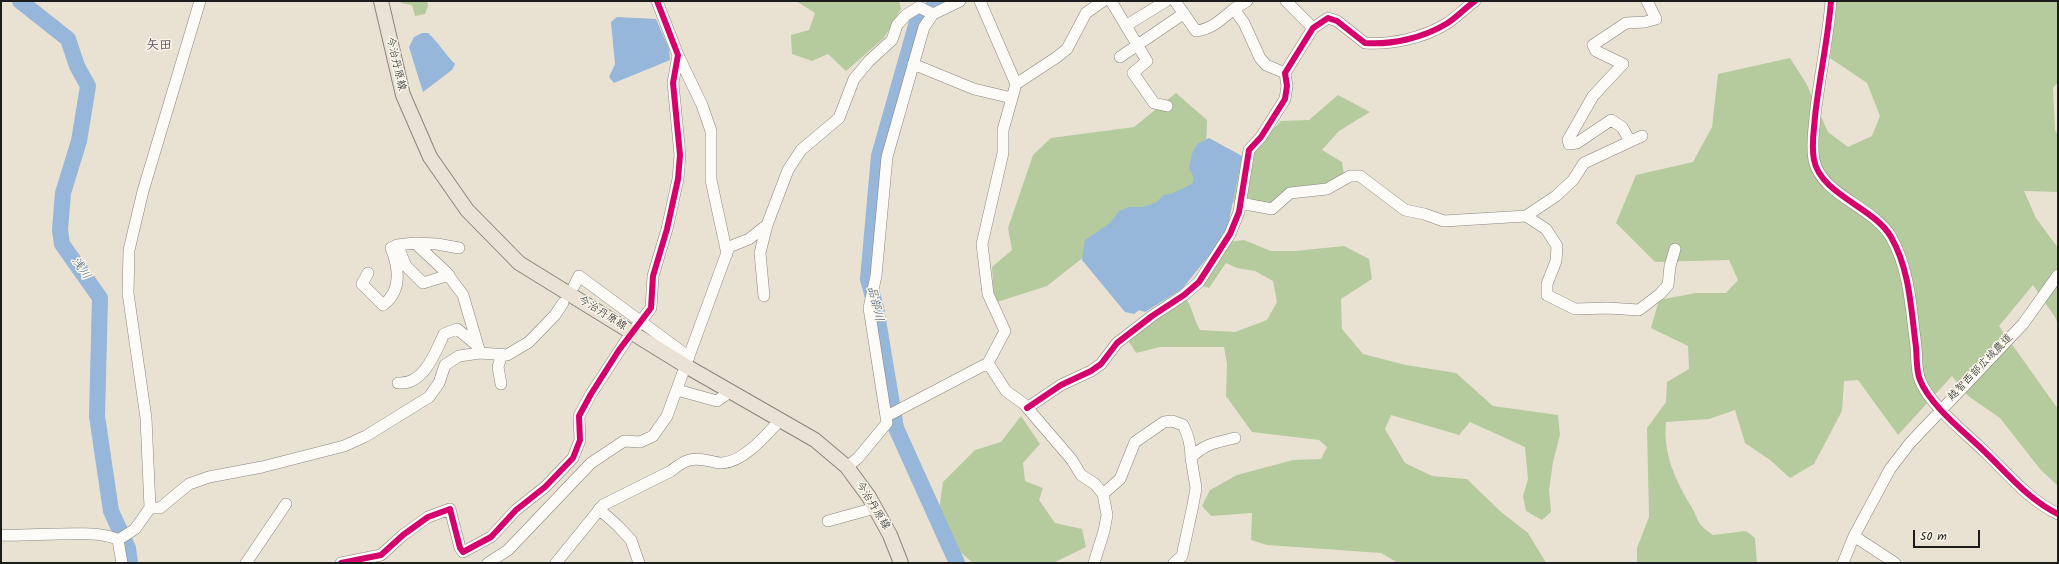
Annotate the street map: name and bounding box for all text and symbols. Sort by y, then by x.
street label: 今治丹原線 [382,36,408,92]
district label: 矢田 [146,39,172,55]
water label: 浅川 [67,255,93,283]
water label: 品部川 [863,285,885,323]
street label: 今治丹原線 [575,294,629,334]
street label: 越智西部広域農道 [1946,332,2016,404]
street label: 今治丹原線 [852,479,892,533]
scale bar [1915,522,1982,548]
text: 50 m [1920,527,1947,546]

